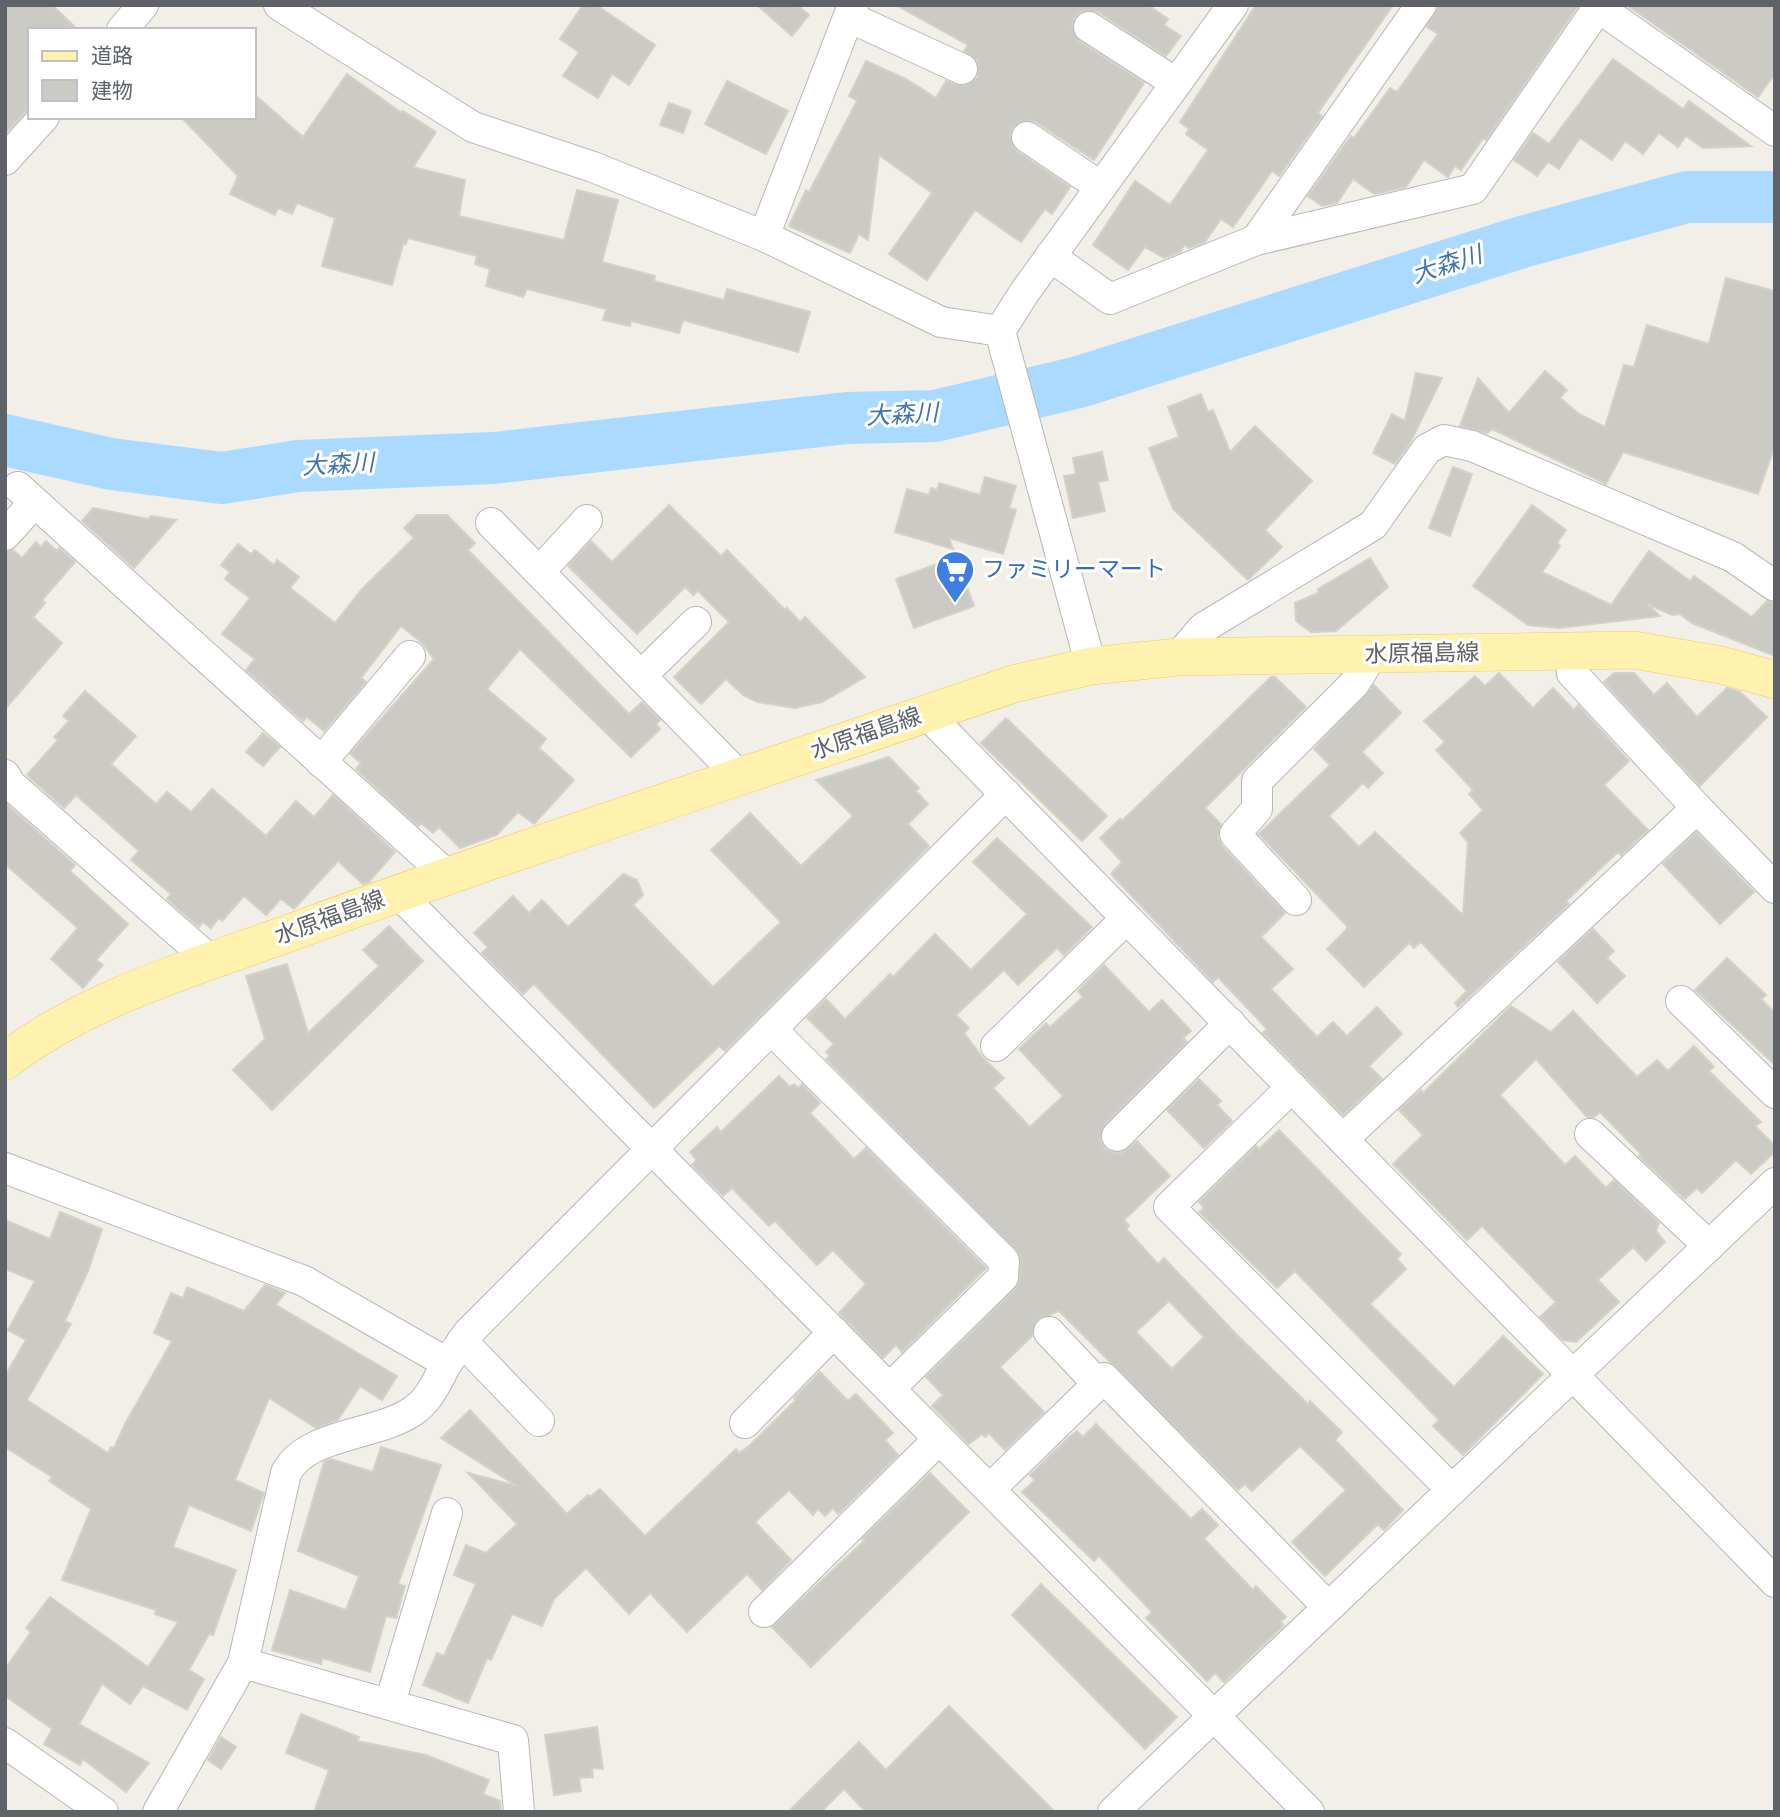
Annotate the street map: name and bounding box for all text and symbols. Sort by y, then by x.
legend [28,28,256,119]
text: 道路 [91,44,133,69]
text: 建物 [91,79,133,104]
water label: 大森川 [1408,239,1489,290]
water label: 大森川 [865,398,942,431]
water label: 大森川 [301,448,378,481]
supermarket icon: ファミリーマート [934,549,976,604]
place label: ファミリーマート [982,556,1166,584]
street label: 水原福島線 [1364,639,1480,669]
street label: 水原福島線 [807,702,925,766]
street label: 水原福島線 [271,885,389,951]

